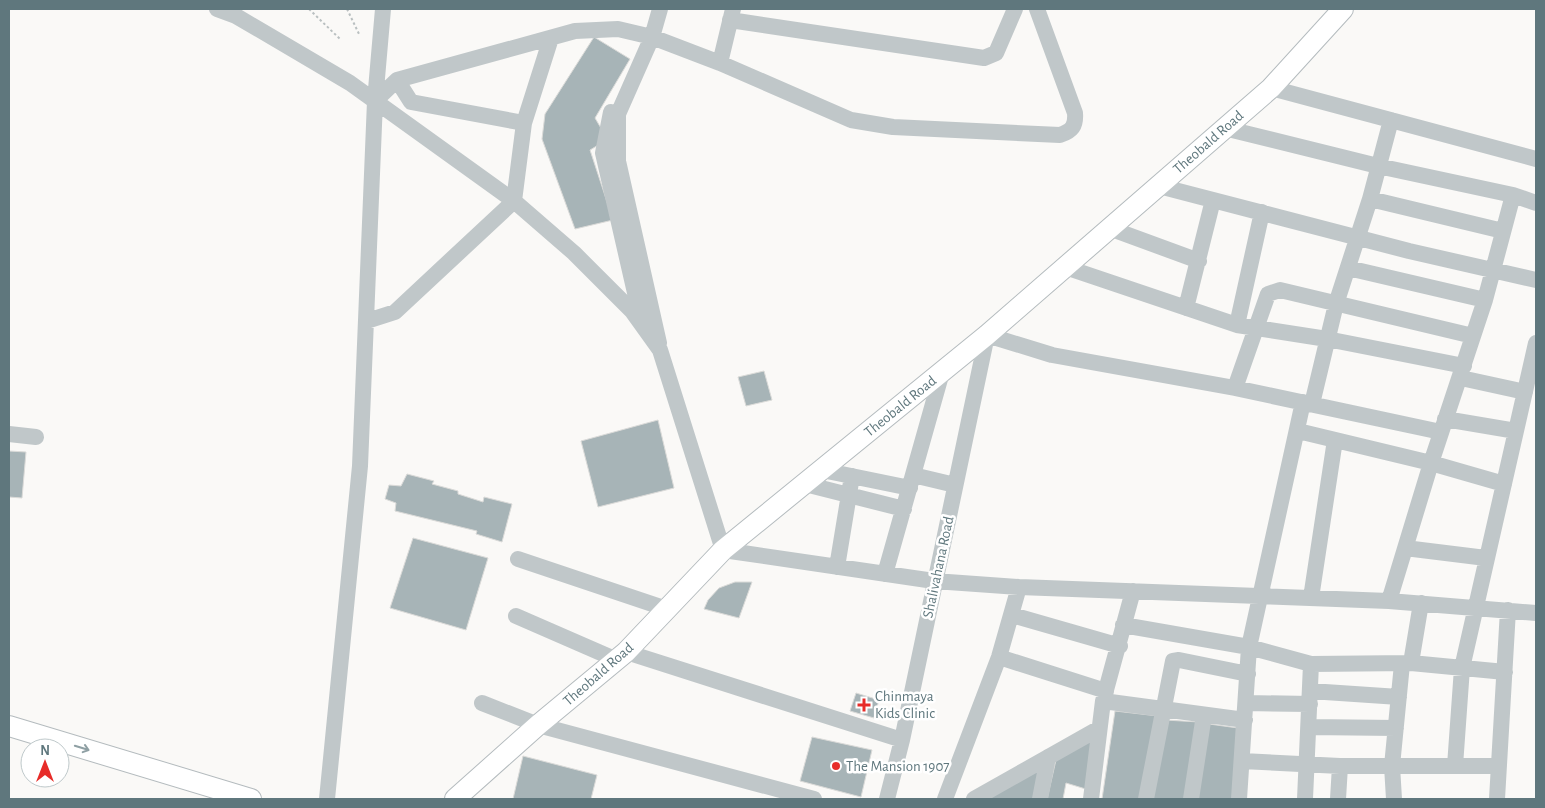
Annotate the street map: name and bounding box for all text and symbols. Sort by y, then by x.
street label: Theobald Road [1170,108,1247,177]
street label: Theobald Road [862,373,939,440]
street label: Shalivahana Road [920,515,957,619]
street label: Theobald Road [560,640,637,709]
place label: Chinmaya Kids Clinic [875,689,935,721]
marker: Chinmaya Kids Clinic [857,698,871,712]
north arrow [20,738,70,788]
text: N [40,744,50,758]
one-way arrow [73,744,89,754]
place label: The Mansion 1907 [846,759,950,774]
marker: The Mansion 1907 [830,760,842,772]

